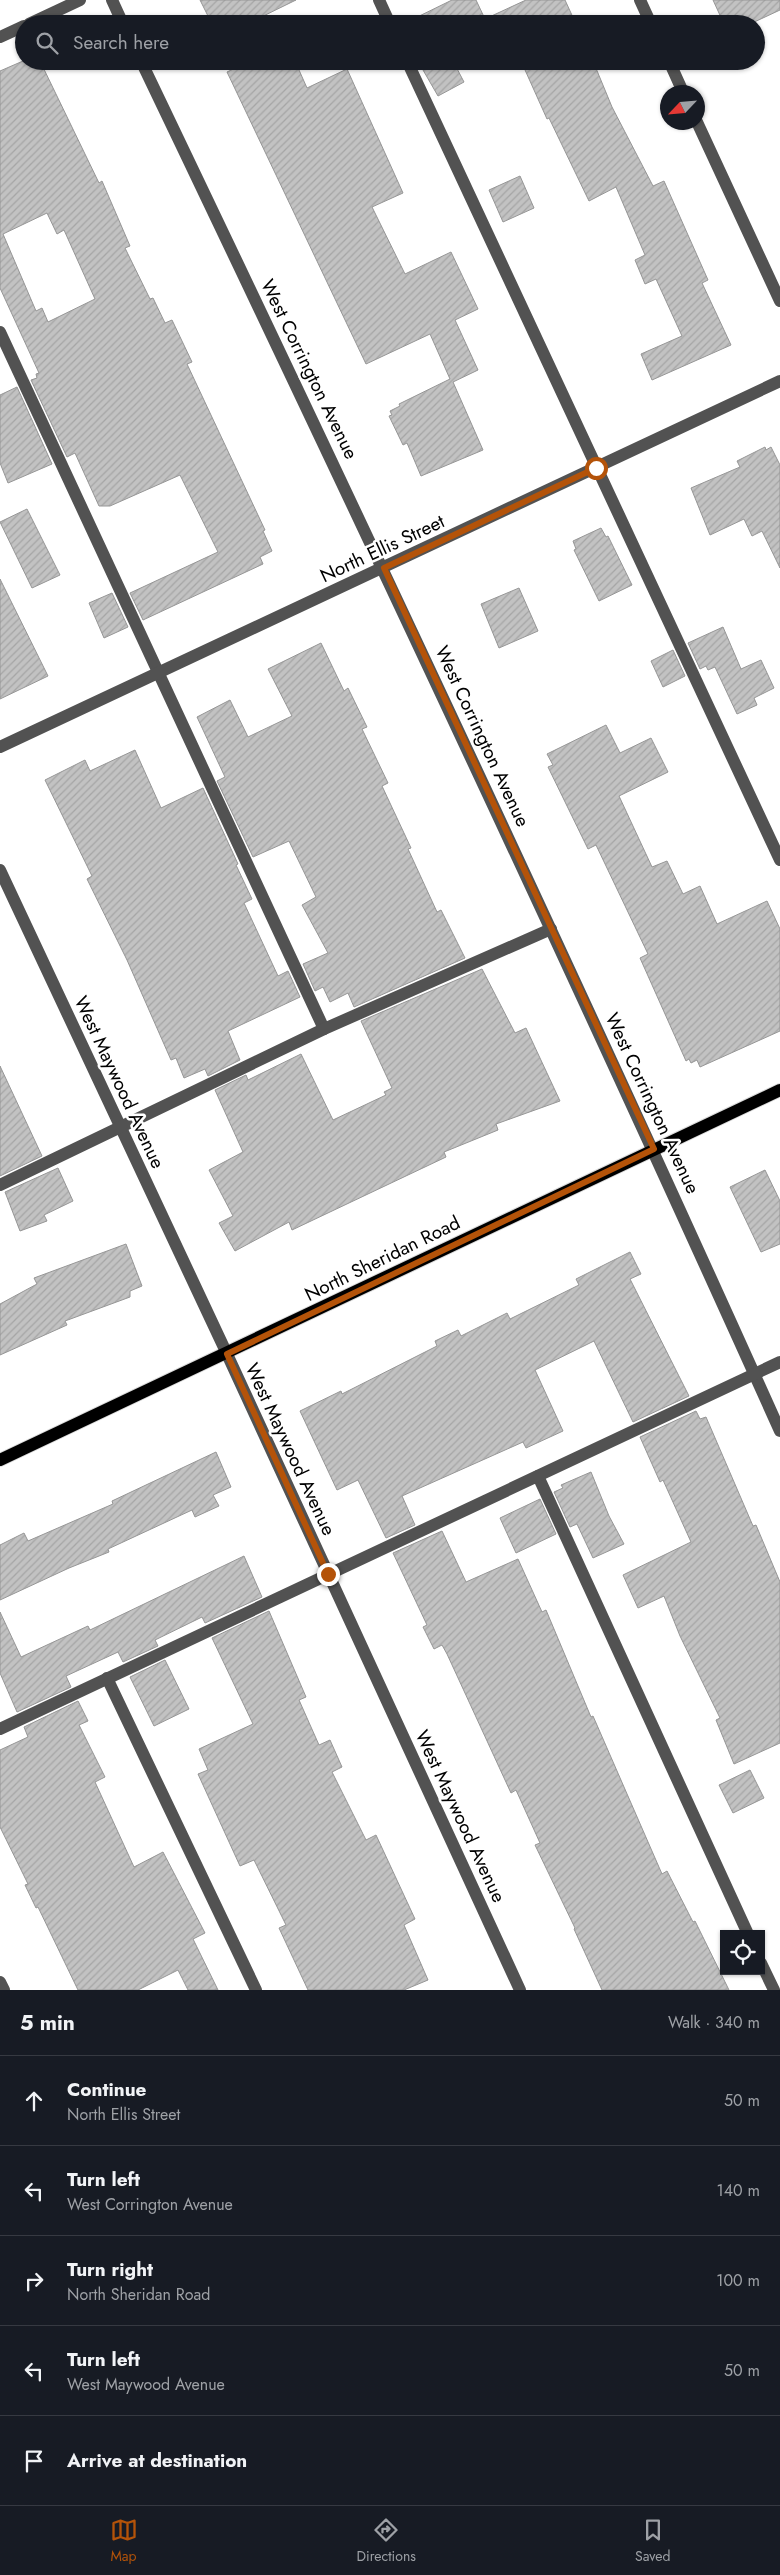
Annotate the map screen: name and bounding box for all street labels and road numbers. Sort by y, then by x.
street label: West Corrington Avenue [254,275,365,464]
street label: North Ellis Street [315,508,449,589]
street label: West Corrington Avenue [429,641,536,831]
street label: West Maywood Avenue [68,992,171,1173]
street label: West Corrington Avenue [599,1008,706,1198]
street label: North Sheridan Road [300,1209,465,1308]
street label: West Maywood Avenue [239,1359,342,1540]
street label: West Maywood Avenue [409,1726,512,1907]

